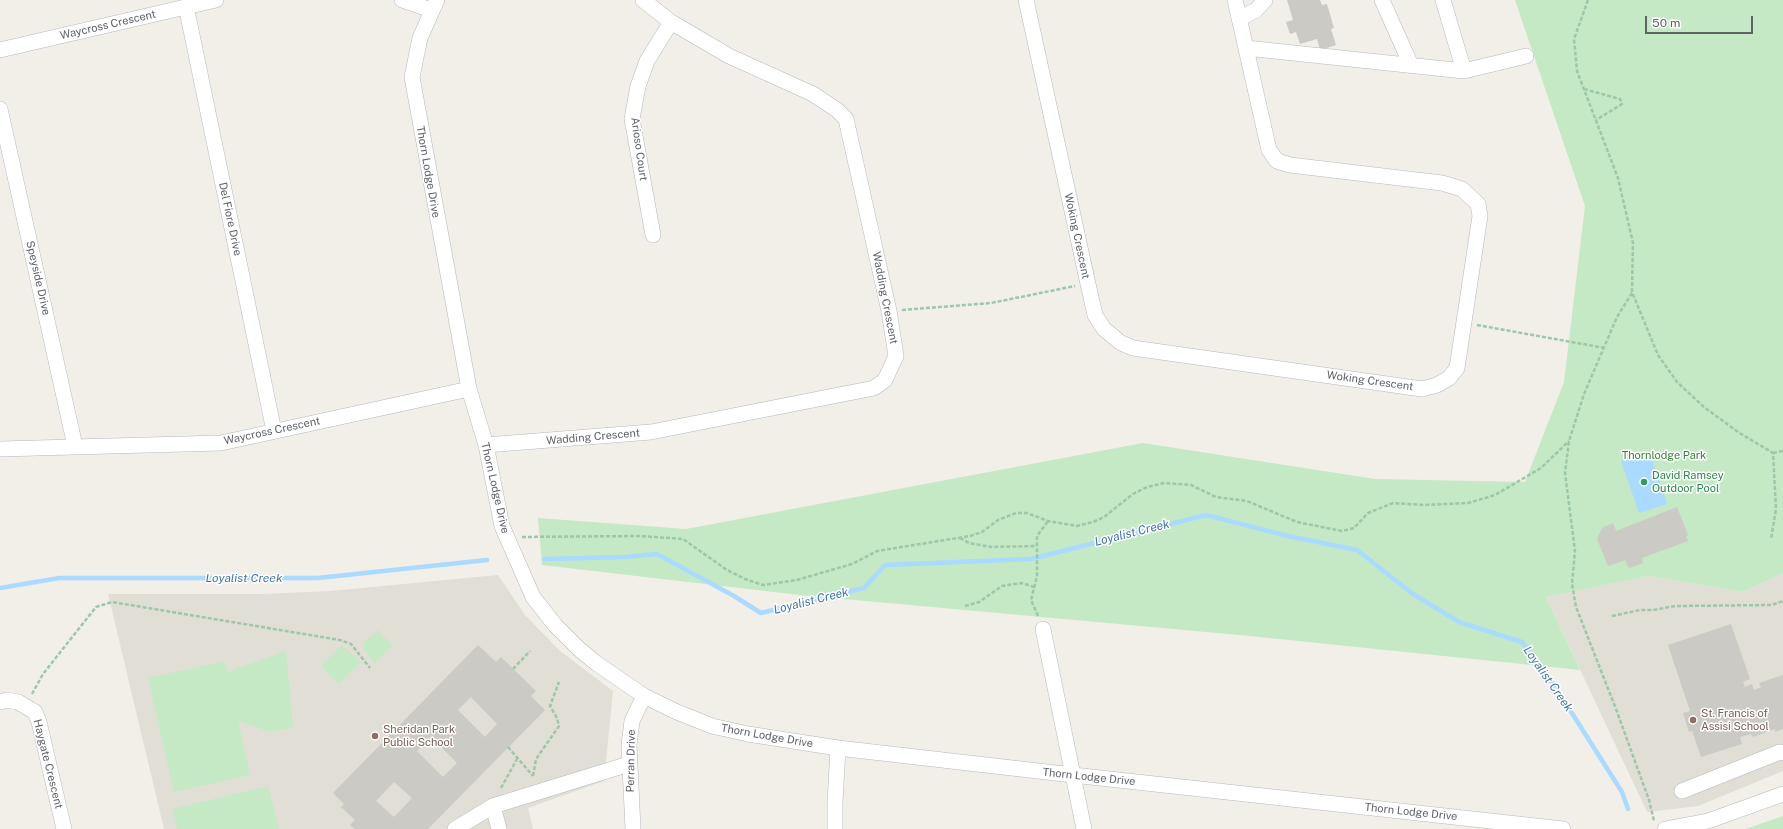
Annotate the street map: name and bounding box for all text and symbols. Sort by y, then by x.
street label: Waycross Crescent [59,8,157,42]
scale bar [1647,8,1755,34]
text: 50 m [1652,16,1680,30]
street label: Arioso Court [628,116,650,182]
street label: Thorn Lodge Drive [413,125,443,219]
street label: Del Fiore Drive [216,181,244,257]
street label: Woking Crescent [1061,192,1093,280]
street label: Speyside Drive [23,240,53,316]
street label: Wadding Crescent [870,251,900,345]
street label: Woking Crescent [1326,368,1414,394]
street label: Waycross Crescent [223,414,321,448]
street label: Wadding Crescent [546,426,640,448]
street label: Thorn Lodge Drive [478,441,512,535]
park label: Thornlodge Park [1622,449,1706,463]
place label: David Ramsey Outdoor Pool [1652,469,1724,495]
marker: David Ramsey Outdoor Pool [1639,477,1649,487]
water label: Loyalist Creek [1093,517,1171,549]
water label: Loyalist Creek [206,571,282,585]
water label: Loyalist Creek [772,585,850,617]
water label: Loyalist Creek [1520,643,1576,715]
place label: St. Francis of Assisi School [1701,707,1769,733]
marker: St. Francis of Assisi School [1688,715,1698,725]
street label: Haygate Crescent [31,718,65,810]
street label: Thorn Lodge Drive [720,721,814,751]
place label: Sheridan Park Public School [383,723,455,749]
street label: Perran Drive [624,729,638,793]
marker: Sheridan Park Public School [370,731,380,741]
street label: Thorn Lodge Drive [1042,766,1136,788]
street label: Thorn Lodge Drive [1364,801,1458,823]

